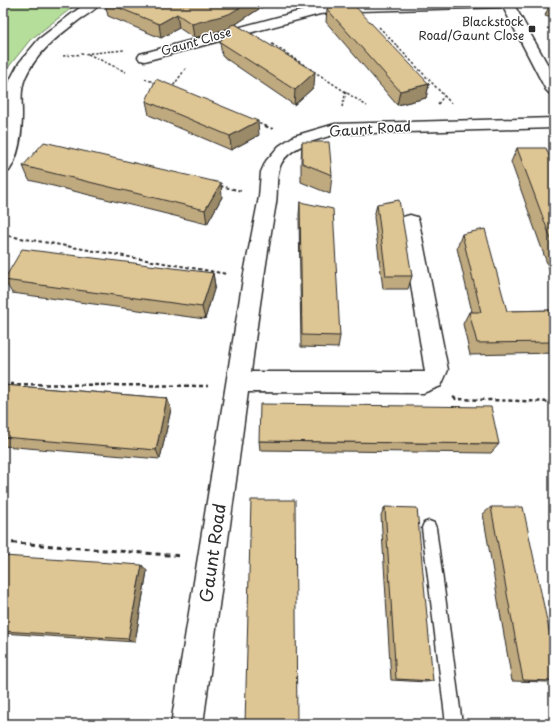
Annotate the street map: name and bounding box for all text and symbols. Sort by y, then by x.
place label: Blackstock Road/Gaunt Close [418,12,524,44]
street label: Gaunt Close [159,22,233,60]
marker: Blackstock Road/Gaunt Close [527,24,537,34]
street label: Gaunt Road [328,115,412,142]
street label: Gaunt Road [192,502,232,604]

